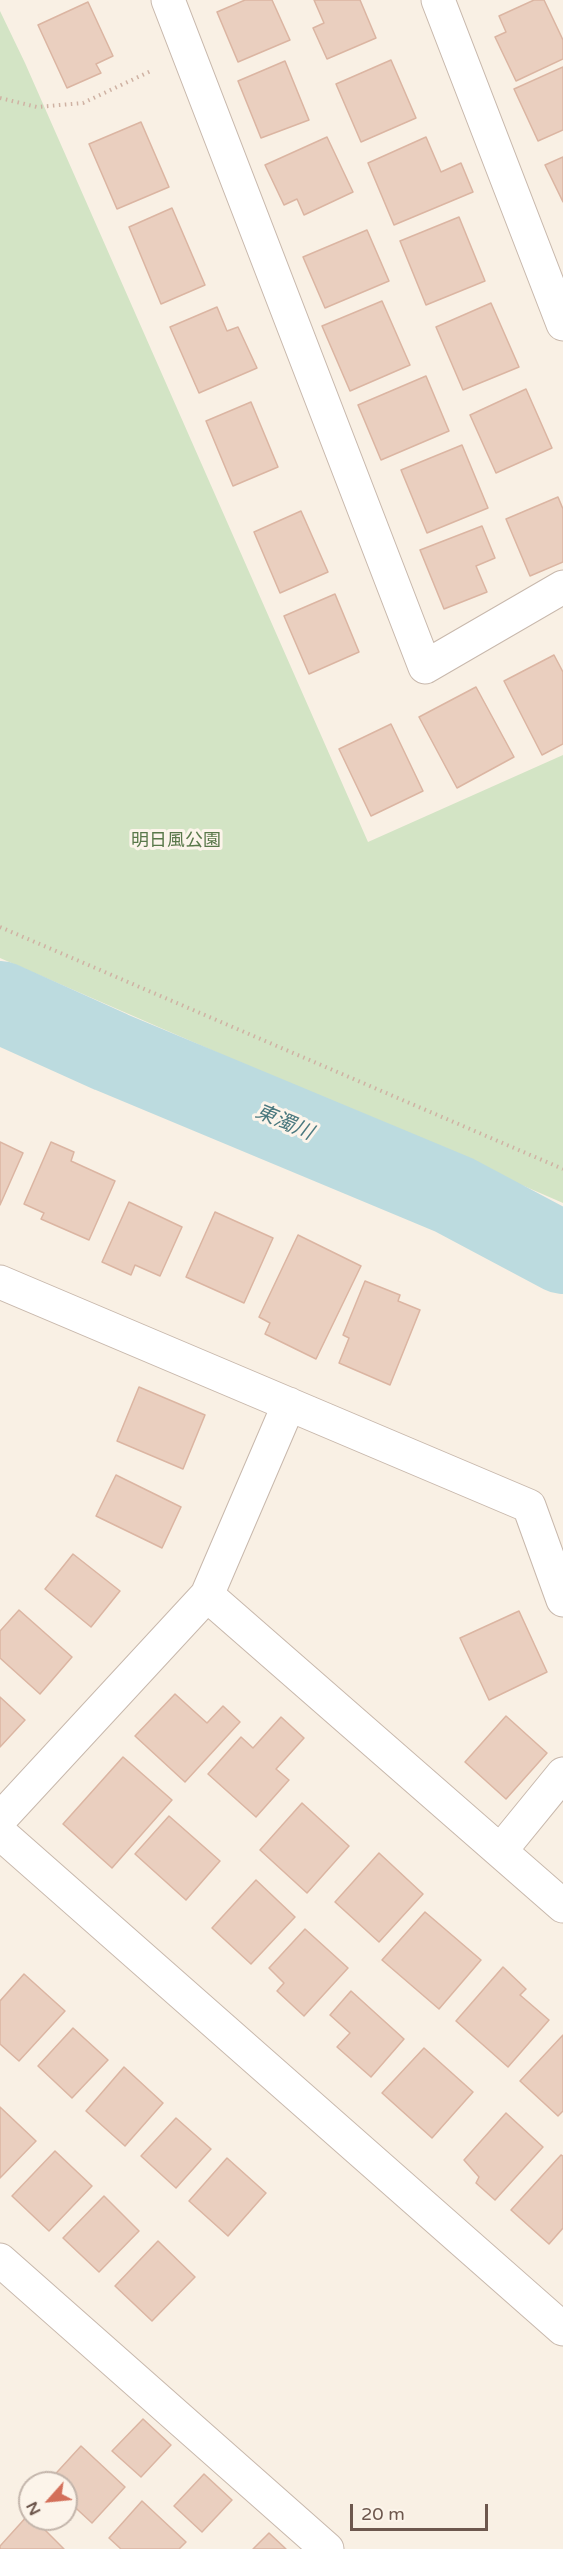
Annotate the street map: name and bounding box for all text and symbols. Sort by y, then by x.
park label: 明日風公園 [131,830,221,852]
water label: 東濁川 [252,1100,316,1146]
north arrow [18,2471,78,2531]
scale bar [353,2492,491,2530]
text: N [22,2498,46,2519]
text: 20 m [361,2503,405,2525]

